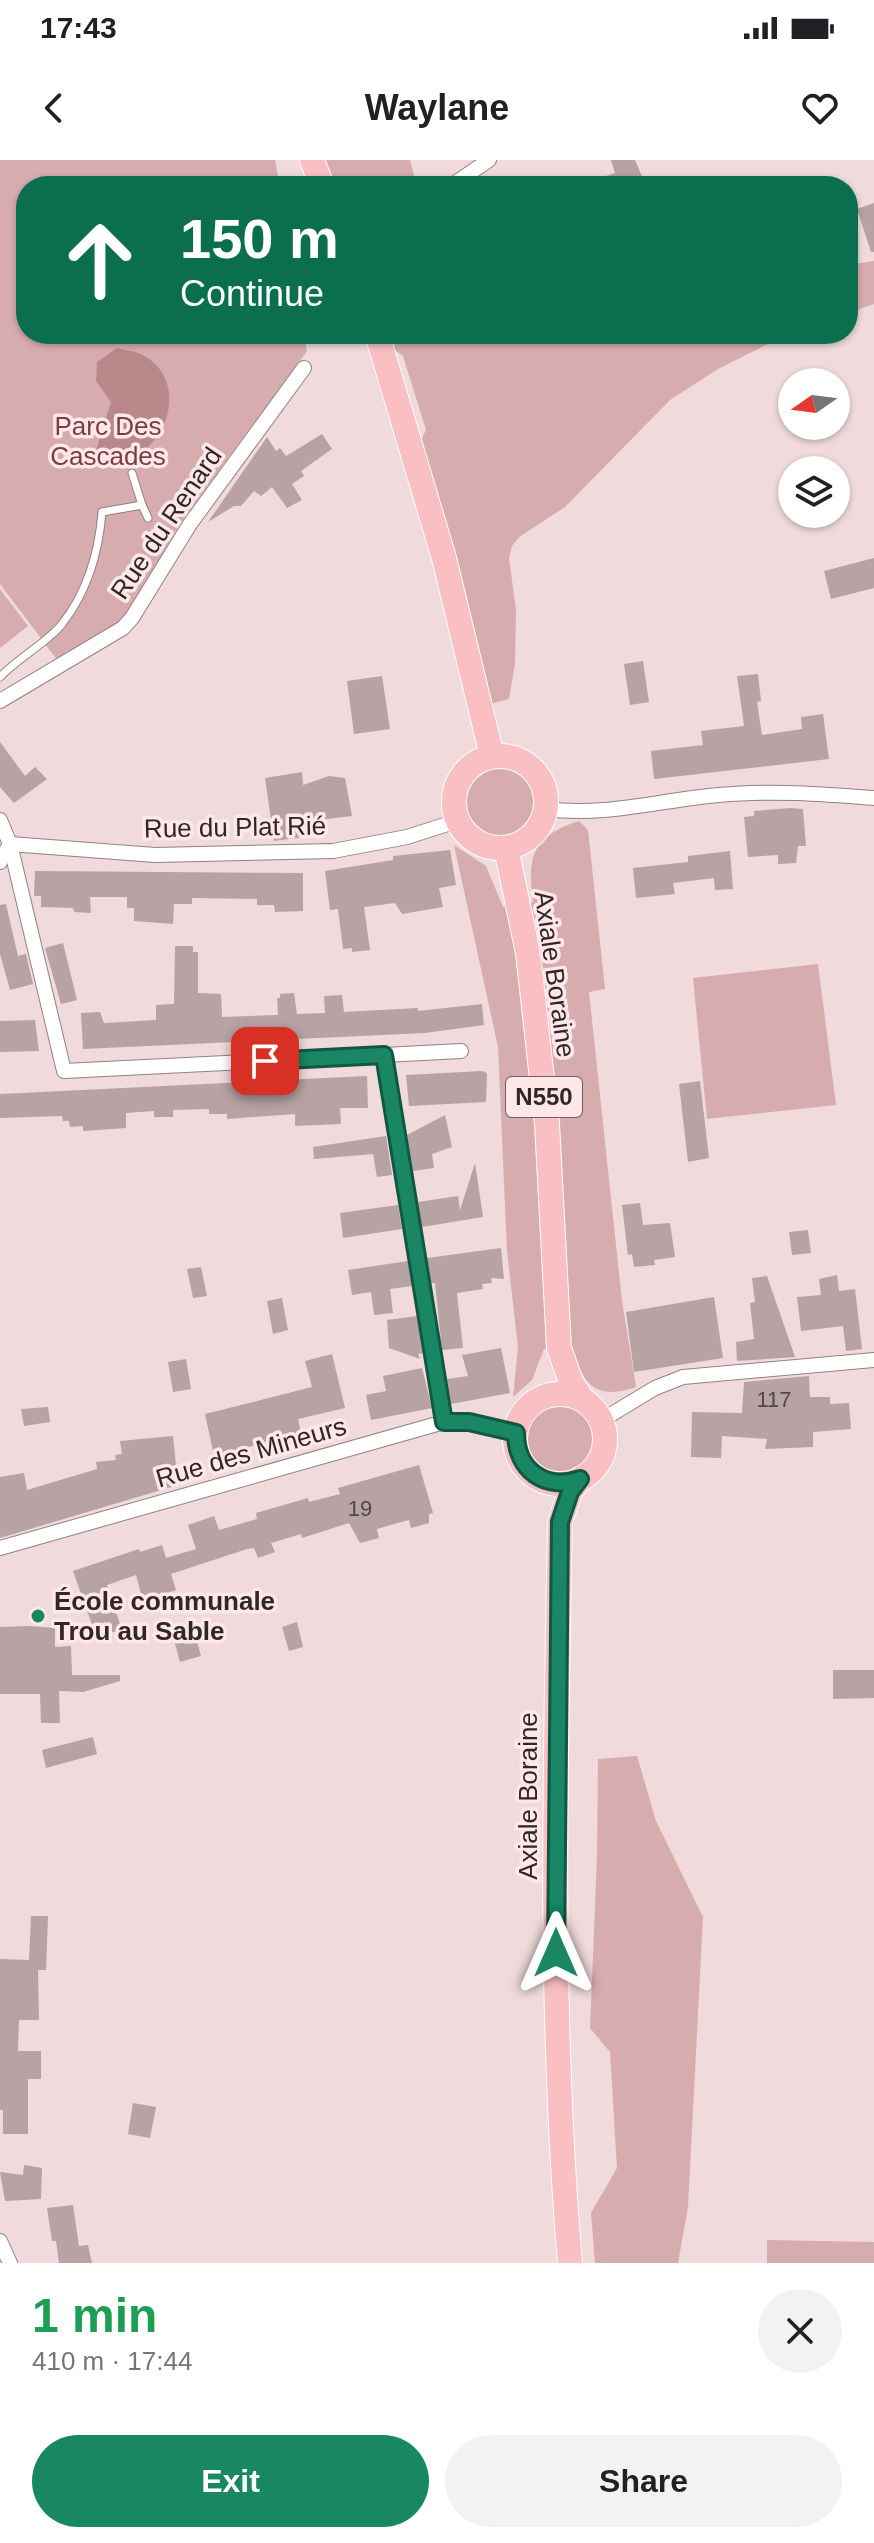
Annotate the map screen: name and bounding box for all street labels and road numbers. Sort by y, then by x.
street label: Rue du Renard [104,442,228,604]
street label: Rue du Plat Rié [144,810,326,844]
street label: Axiale Boraine [528,889,582,1059]
road number: N550 [506,1077,582,1117]
street label: Rue des Mineurs [152,1410,350,1494]
street label: Axiale Boraine [513,1712,543,1880]

